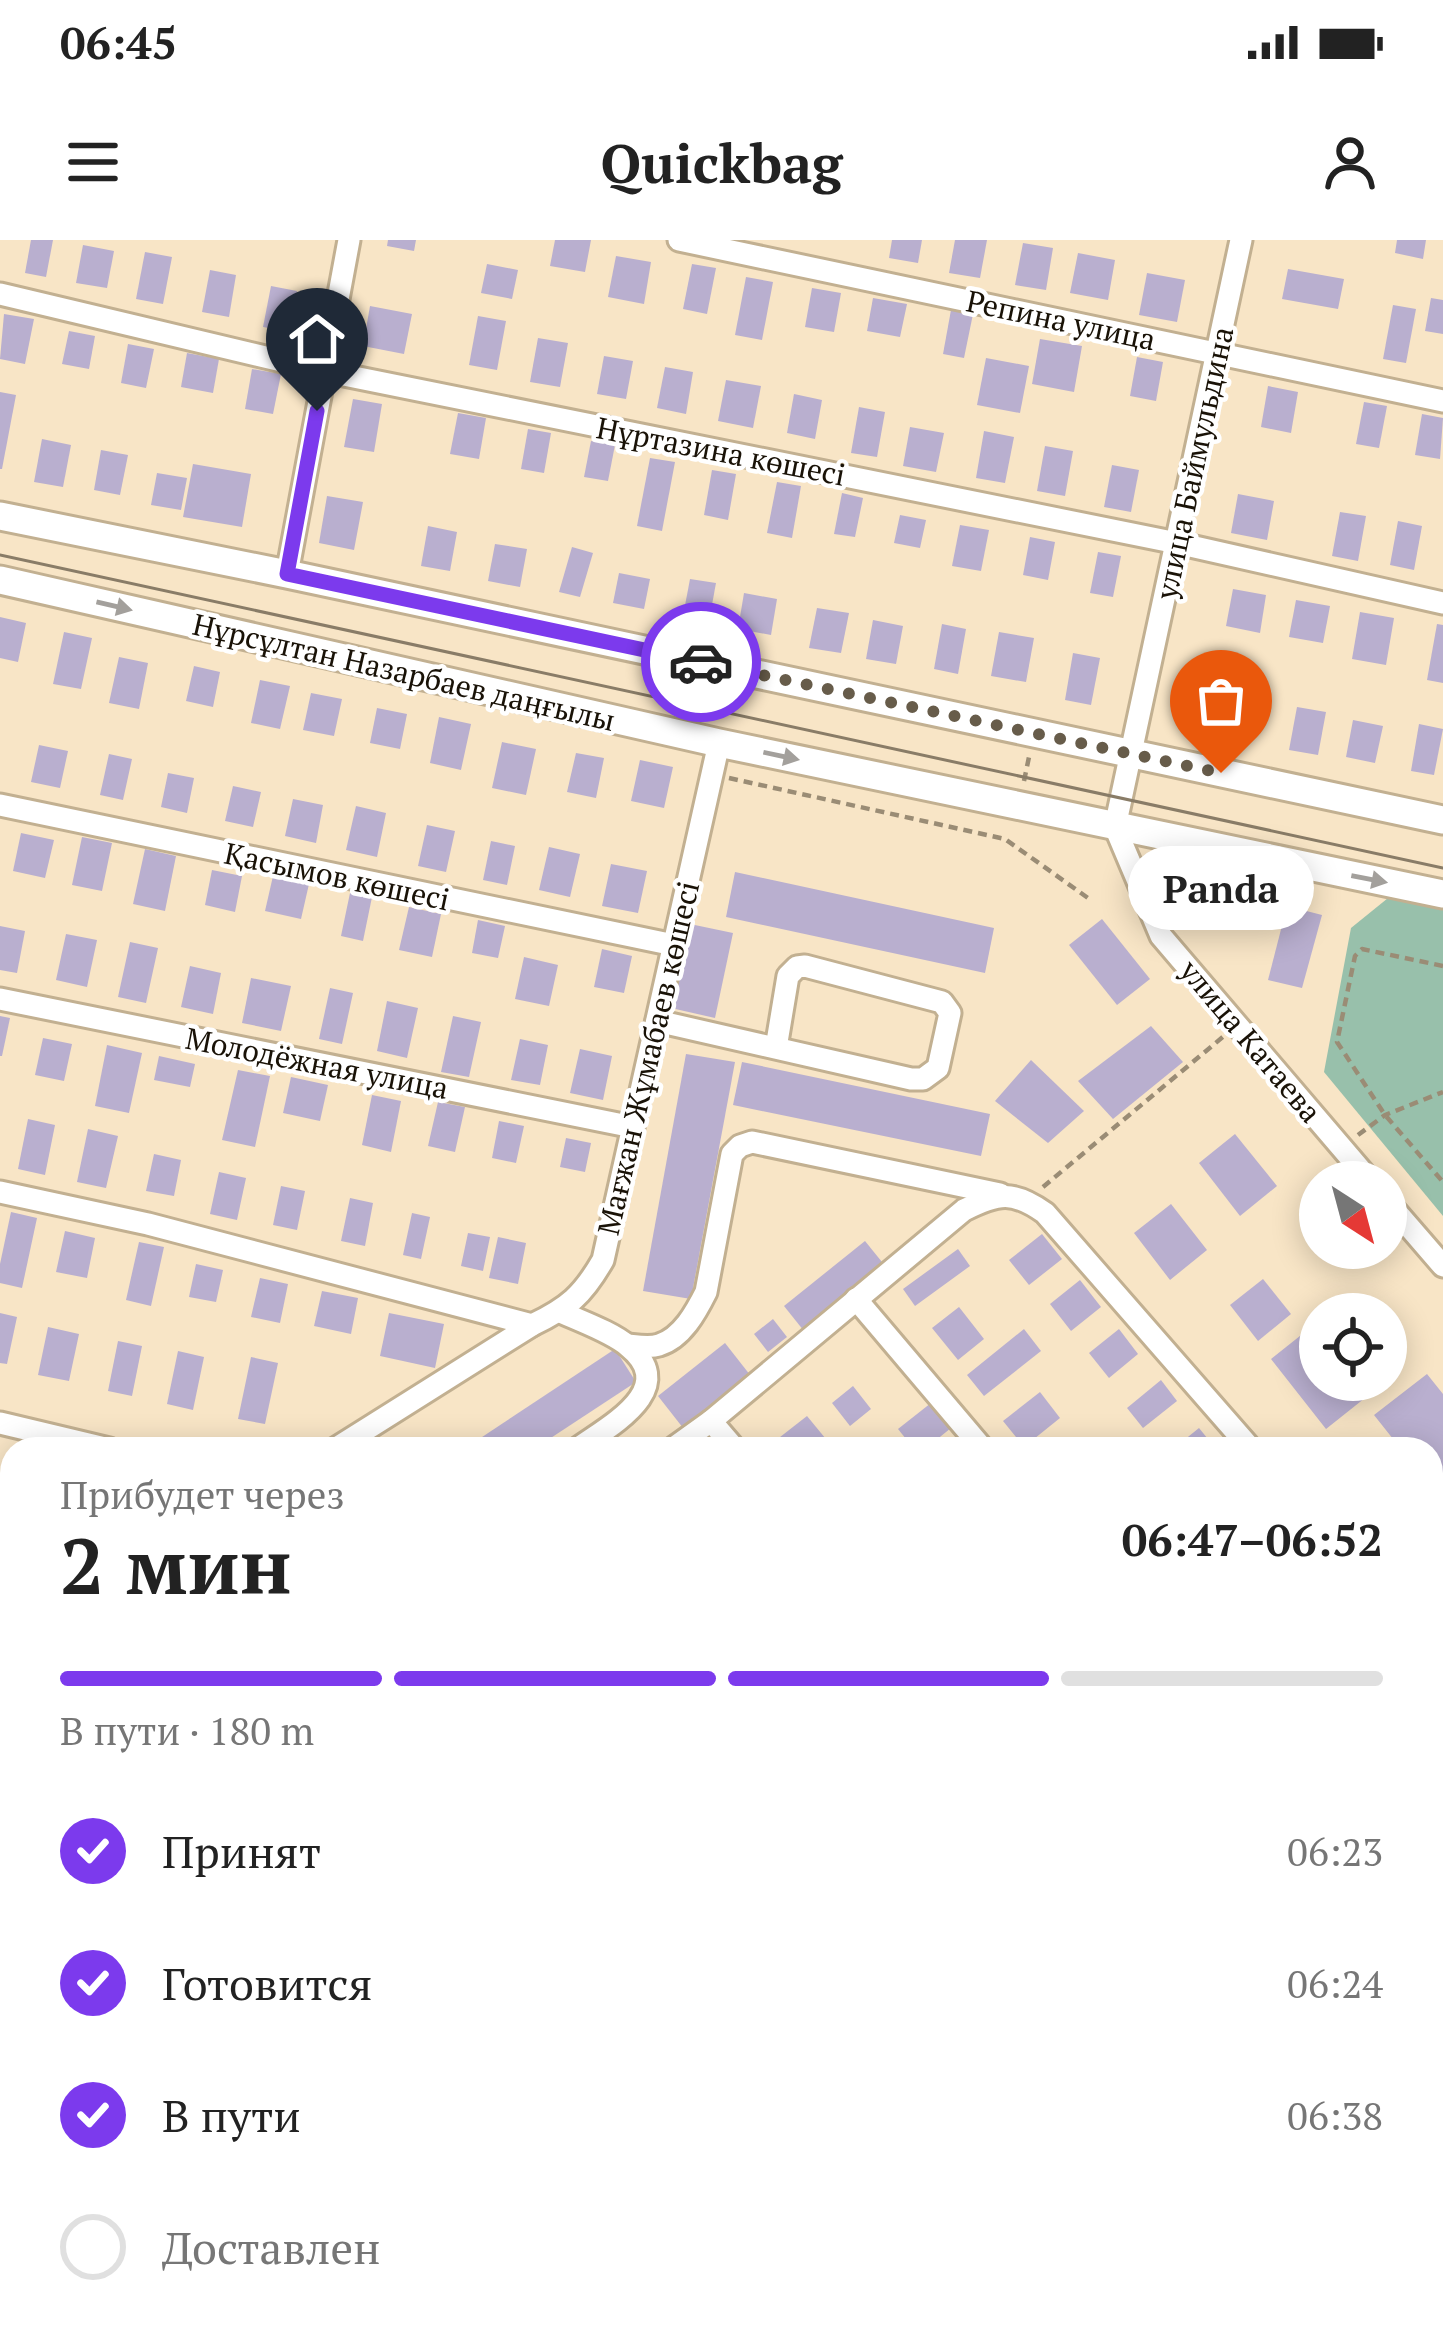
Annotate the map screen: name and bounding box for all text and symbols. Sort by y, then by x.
text: 06:45 [60,12,177,72]
text: Quickbag [600,127,843,198]
icon: menu [60,129,126,195]
icon: person [1317,129,1383,195]
street label: Репина улица [963,280,1159,360]
pin [266,288,368,411]
icon: home [284,306,350,372]
street label: улица Баймульдина [1145,323,1242,604]
street label: Нұртазина көшесі [593,407,849,495]
one-way arrow [96,597,133,616]
courier [641,602,761,722]
street label: Нұрсұлтан Назарбаев даңғылы [189,604,619,740]
icon: car [668,629,734,695]
pin [1170,650,1272,773]
icon: bag [1188,668,1254,734]
one-way arrow [763,748,801,767]
street label: Қасымов көшесі [221,833,453,919]
callout: Panda [1128,845,1314,929]
text: Panda [1163,862,1279,914]
one-way arrow [1350,870,1388,889]
street label: Мағжан Жұмабаев көшесі [588,877,708,1239]
street label: улица Катаева [1171,951,1331,1131]
street label: Молодёжная улица [182,1018,452,1108]
north arrow [1299,1161,1407,1269]
map controls [1299,1161,1407,1401]
button: locate [1299,1293,1407,1401]
text: Прибудет через [60,1468,345,1520]
text: 06:47–06:52 [1122,1509,1383,1569]
text: 2 мин [60,1513,292,1616]
text: В пути · 180 m [60,1704,314,1756]
icon: check [60,1818,126,1884]
text: Принят [162,1821,321,1881]
text: 06:23 [1287,1825,1383,1877]
icon: check [60,1950,126,2016]
text: Готовится [162,1953,372,2013]
text: 06:24 [1287,1957,1383,2009]
icon: check [60,2082,126,2148]
text: В пути [162,2085,301,2145]
text: 06:38 [1287,2089,1383,2141]
text: Доставлен [162,2217,381,2277]

